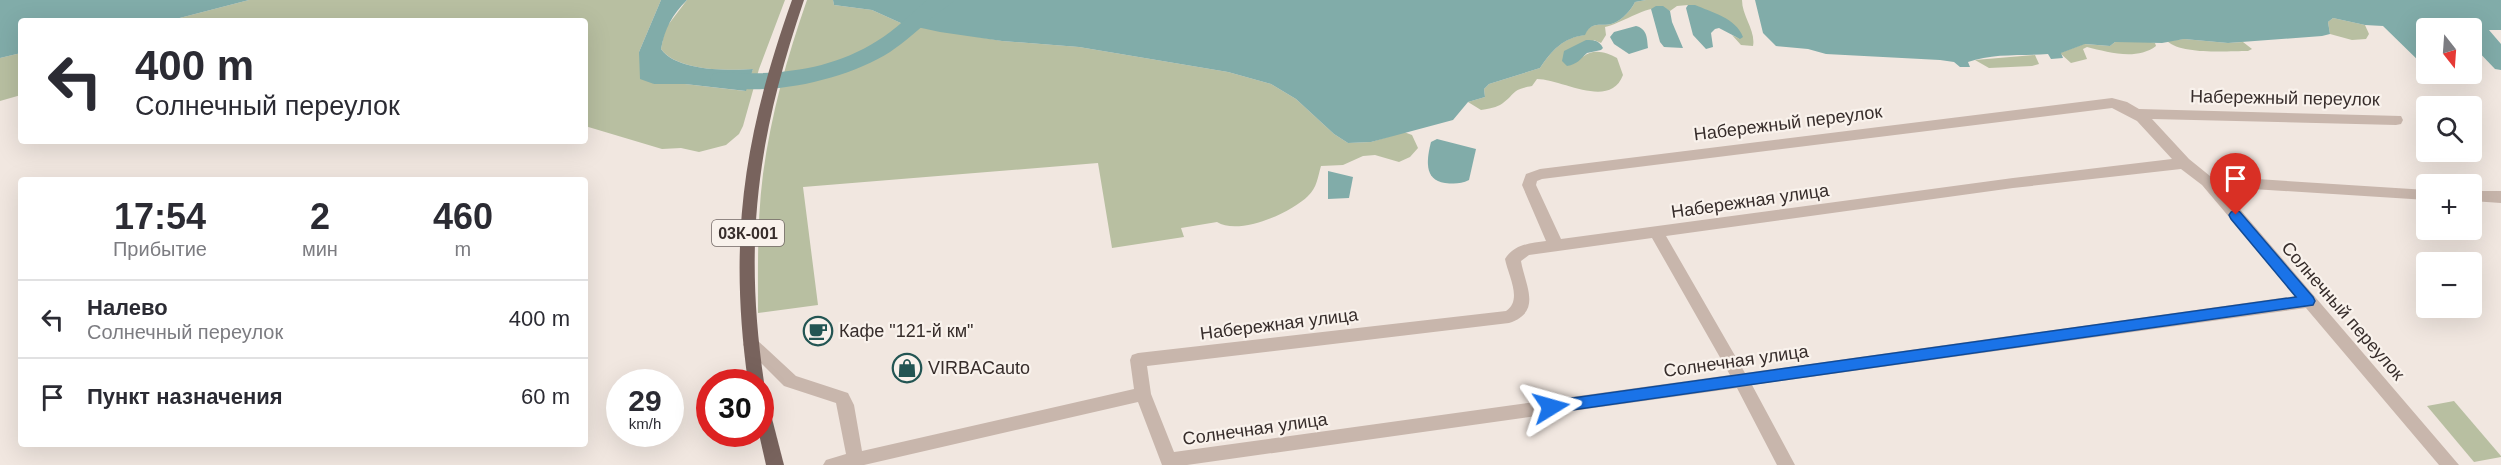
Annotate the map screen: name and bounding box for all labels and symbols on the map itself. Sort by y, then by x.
north arrow [2416,18,2482,84]
street label: Набережный переулок [2190,86,2380,110]
street label: Набережный переулок [1693,102,1883,144]
pin [2210,153,2261,215]
street label: Набережная улица [1670,180,1831,222]
road number: 03К-001 [712,220,784,246]
street label: Солнечный переулок [2278,238,2409,384]
street label: Набережная улица [1199,304,1360,344]
cafe icon: Кафе "121-й км" [802,315,834,347]
place label: Кафе "121-й км" [839,321,973,341]
street label: Солнечная улица [1662,341,1811,381]
shop icon: VIRBACauto [891,352,923,384]
place label: VIRBACauto [928,358,1030,378]
speed limit sign: 30 [696,369,774,447]
position arrow [1519,375,1583,439]
street label: Солнечная улица [1181,409,1330,449]

